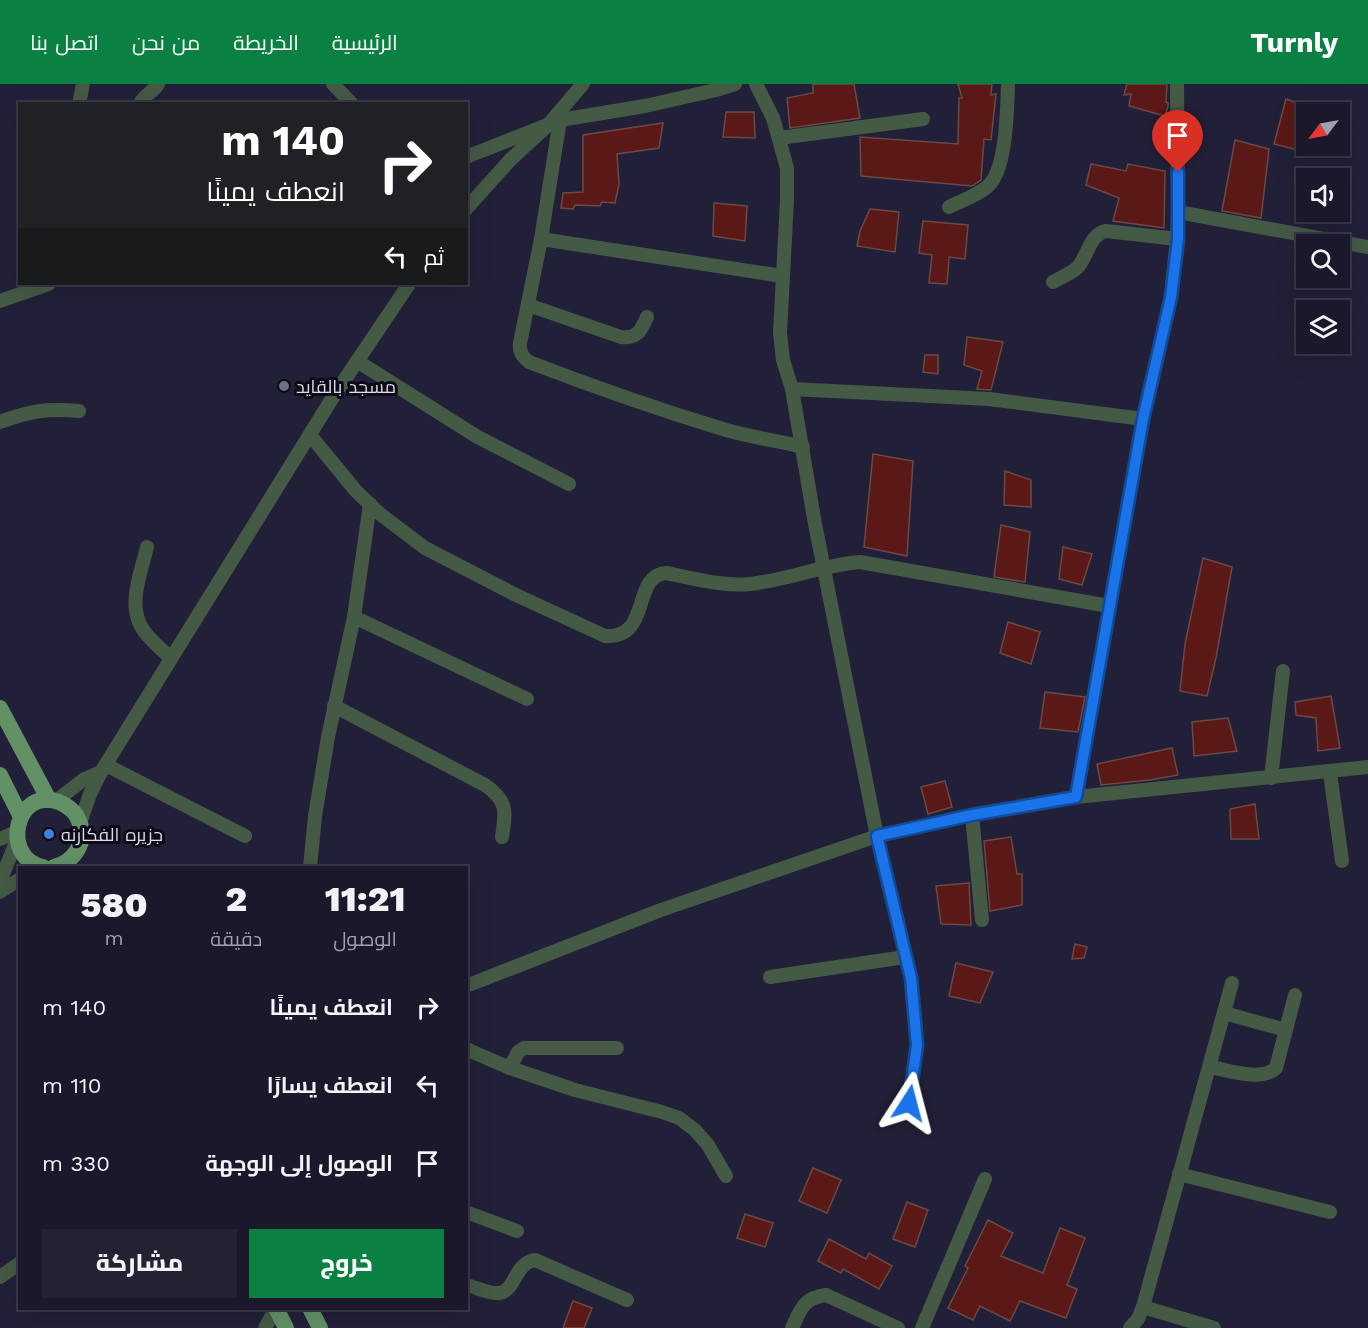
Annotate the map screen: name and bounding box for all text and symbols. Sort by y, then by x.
text: Turnly [1250,26,1338,59]
text: اتصل بنا [30,30,99,55]
text: من نحن [132,30,200,55]
text: الخريطة [233,30,299,55]
text: الرئيسية [332,30,398,55]
north arrow [1296,102,1350,156]
map controls [1296,102,1350,354]
pin [1152,110,1203,172]
text: 140 m [221,116,345,165]
icon: arrive [1161,119,1194,152]
icon: right [366,126,444,204]
button: sound [1296,168,1350,222]
text: انعطف يمينًا [206,176,345,208]
button: search [1296,234,1350,288]
icon: left [379,240,412,273]
text: ثم [424,245,444,270]
button: layers [1296,300,1350,354]
place label: مسجد بالقايد [296,376,396,397]
marker: مسجد بالقايد [277,379,291,393]
place label: جزيره الفكارنه [61,824,163,846]
marker: جزيره الفكارنه [42,827,56,841]
text: 2 [225,878,247,920]
text: 11:21 [325,878,405,920]
text: 580 [81,884,148,926]
text: m [105,926,124,950]
text: دقيقة [210,927,262,951]
text: الوصول [333,927,397,951]
icon: right [411,991,444,1024]
text: 140 m [42,995,106,1020]
text: انعطف يمينًا [269,995,393,1020]
icon: left [411,1069,444,1102]
position arrow [877,1071,941,1135]
text: 110 m [42,1073,101,1098]
text: انعطف يسارًا [267,1073,393,1098]
icon: arrive [411,1147,444,1180]
text: 330 m [42,1151,110,1176]
text: الوصول إلى الوجهة [205,1151,393,1176]
button: مشاركة [42,1229,237,1298]
button: خروج [249,1229,444,1298]

